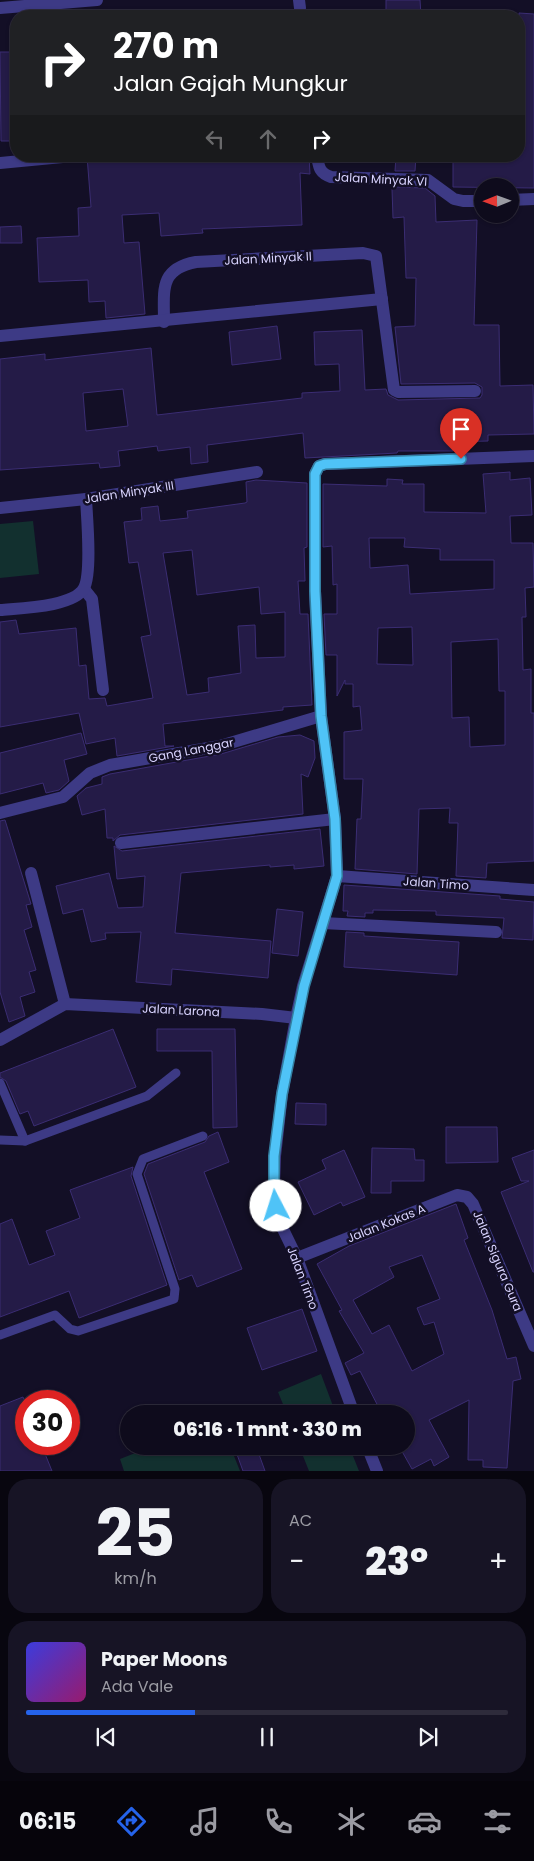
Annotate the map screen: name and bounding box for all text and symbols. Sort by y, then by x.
text: 270 m [113,21,219,70]
icon: right [30,30,95,95]
text: Jalan Gajah Mungkur [113,68,348,99]
icon: left [201,125,229,153]
icon: ahead [254,125,282,153]
icon: right [307,125,335,153]
street label: Jalan Minyak VI [334,168,428,190]
north arrow [474,178,519,222]
map controls [474,178,519,223]
street label: Jalan Minyak II [224,247,312,269]
pin [440,408,482,459]
icon: arrive [447,415,475,443]
street label: Jalan Minyak III [83,477,175,507]
street label: Gang Langgar [147,733,235,767]
street label: Jalan Timo [403,872,470,894]
street label: Jalan Larona [142,999,220,1021]
position arrow [249,1179,301,1231]
street label: Jalan Kokas A [344,1200,428,1246]
street label: Jalan Sigura Gura [469,1208,527,1314]
street label: Jalan Timo [283,1244,323,1312]
speed limit sign: 30 [15,1390,80,1455]
text: 06:16 · 1 mnt · 330 m [173,1416,362,1443]
text: 25 [96,1488,175,1579]
text: AC [289,1509,312,1532]
text: 23° [365,1535,428,1588]
text: − [289,1542,304,1581]
text: + [489,1542,508,1581]
text: km/h [114,1567,157,1590]
text: Paper Moons [101,1646,228,1673]
text: Ada Vale [101,1675,173,1698]
icon: previous [92,1723,120,1751]
icon: pause [253,1723,281,1751]
icon: next [414,1723,442,1751]
icon: directions [114,1804,149,1839]
icon: music [187,1804,222,1839]
icon: phone [261,1804,296,1839]
icon: climate [334,1804,369,1839]
icon: car [407,1804,442,1839]
icon: filters [480,1804,515,1839]
text: 06:15 [19,1806,76,1837]

